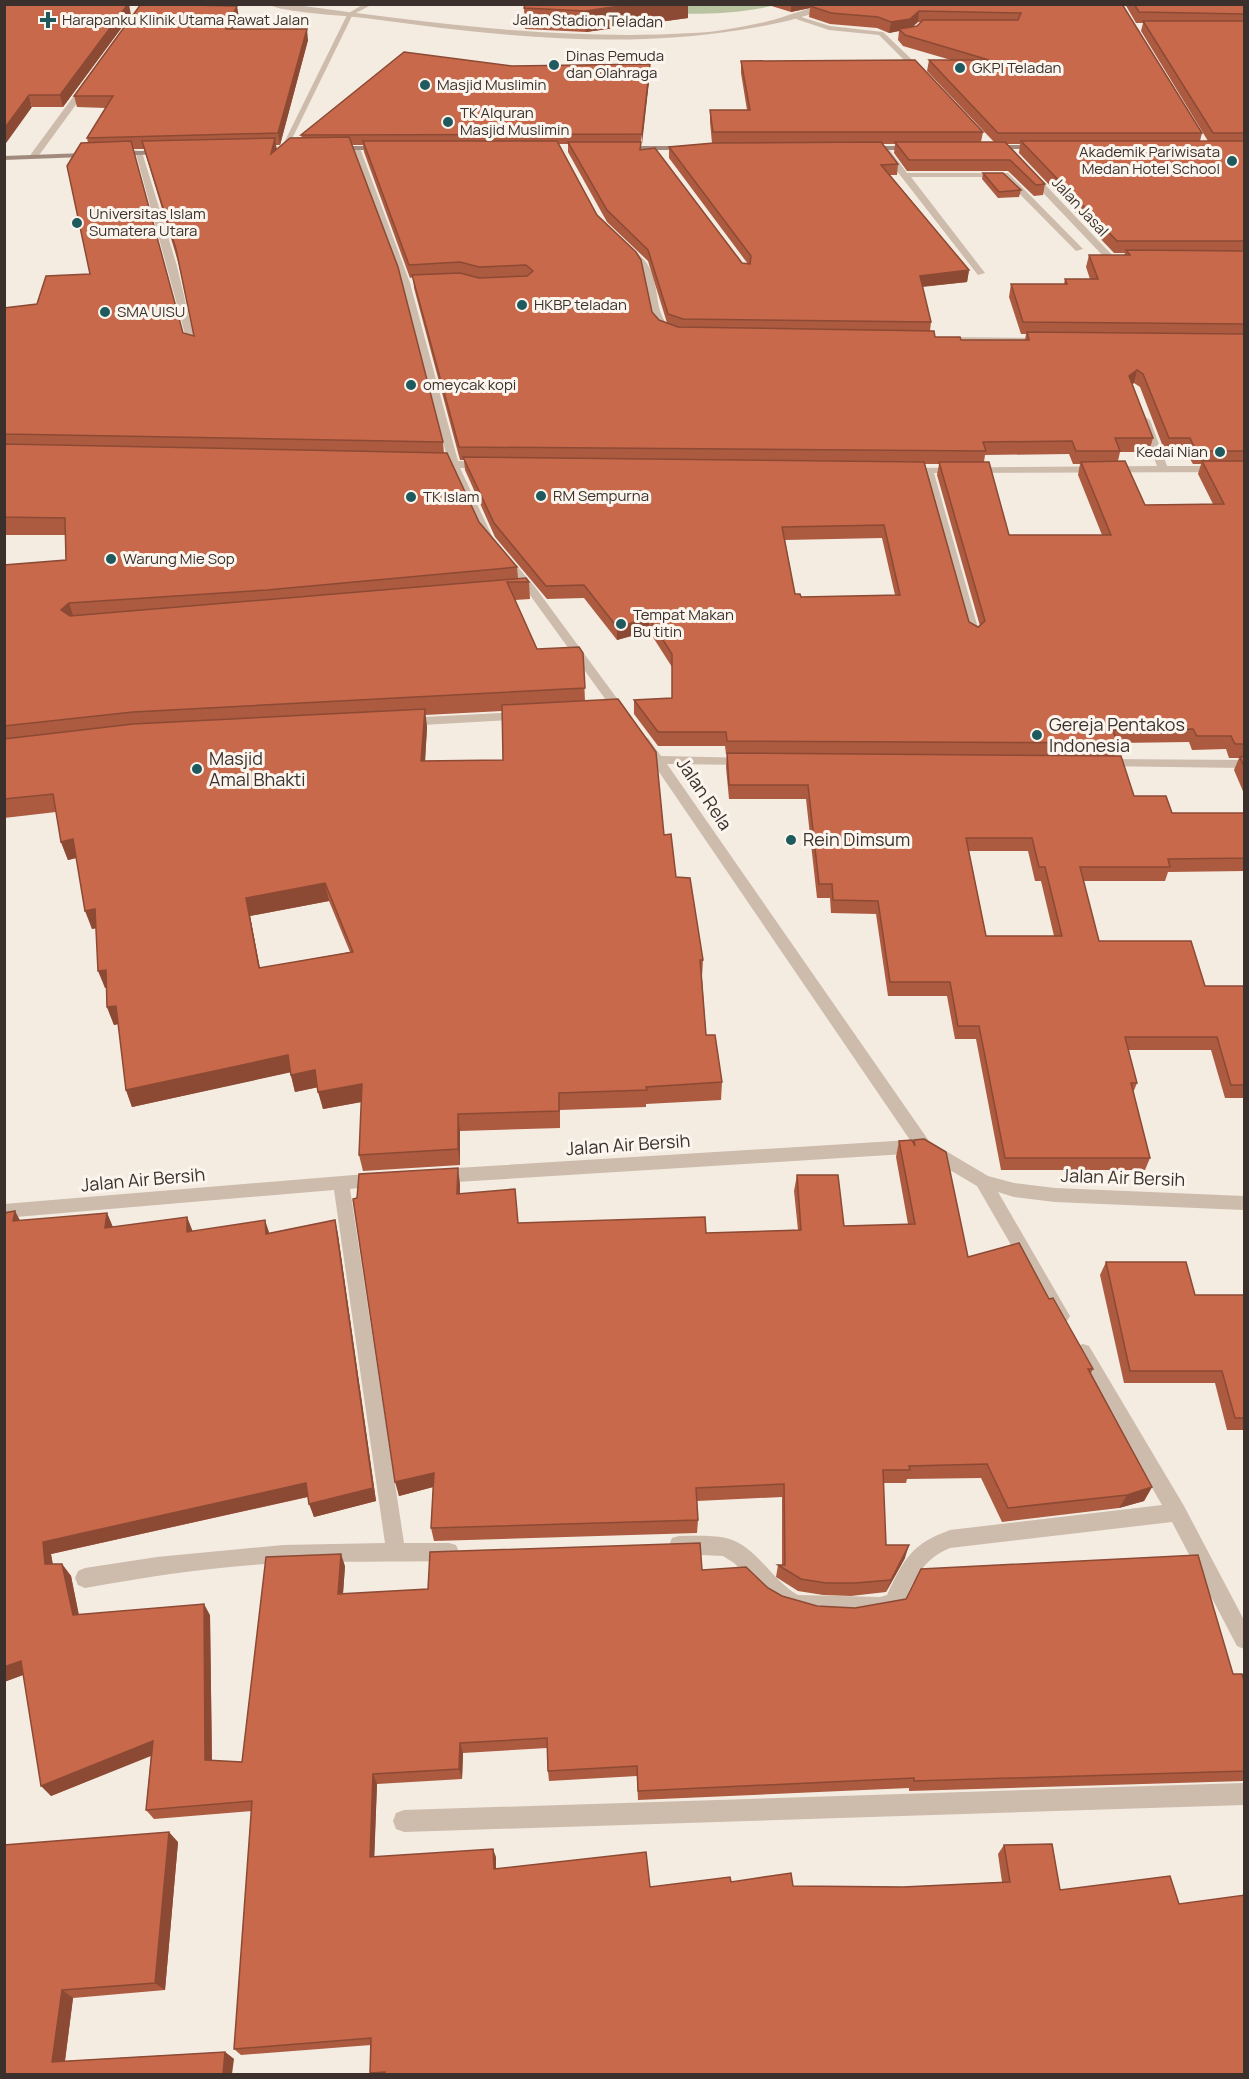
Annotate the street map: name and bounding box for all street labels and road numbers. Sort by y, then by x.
street label: Jalan Stadion Teladan [513,9,663,32]
street label: Jalan Jasal [1047,172,1113,241]
street label: Jalan Rela [672,752,738,835]
street label: Jalan Air Bersih [565,1128,691,1160]
street label: Jalan Air Bersih [80,1162,206,1196]
street label: Jalan Air Bersih [1060,1163,1186,1191]

